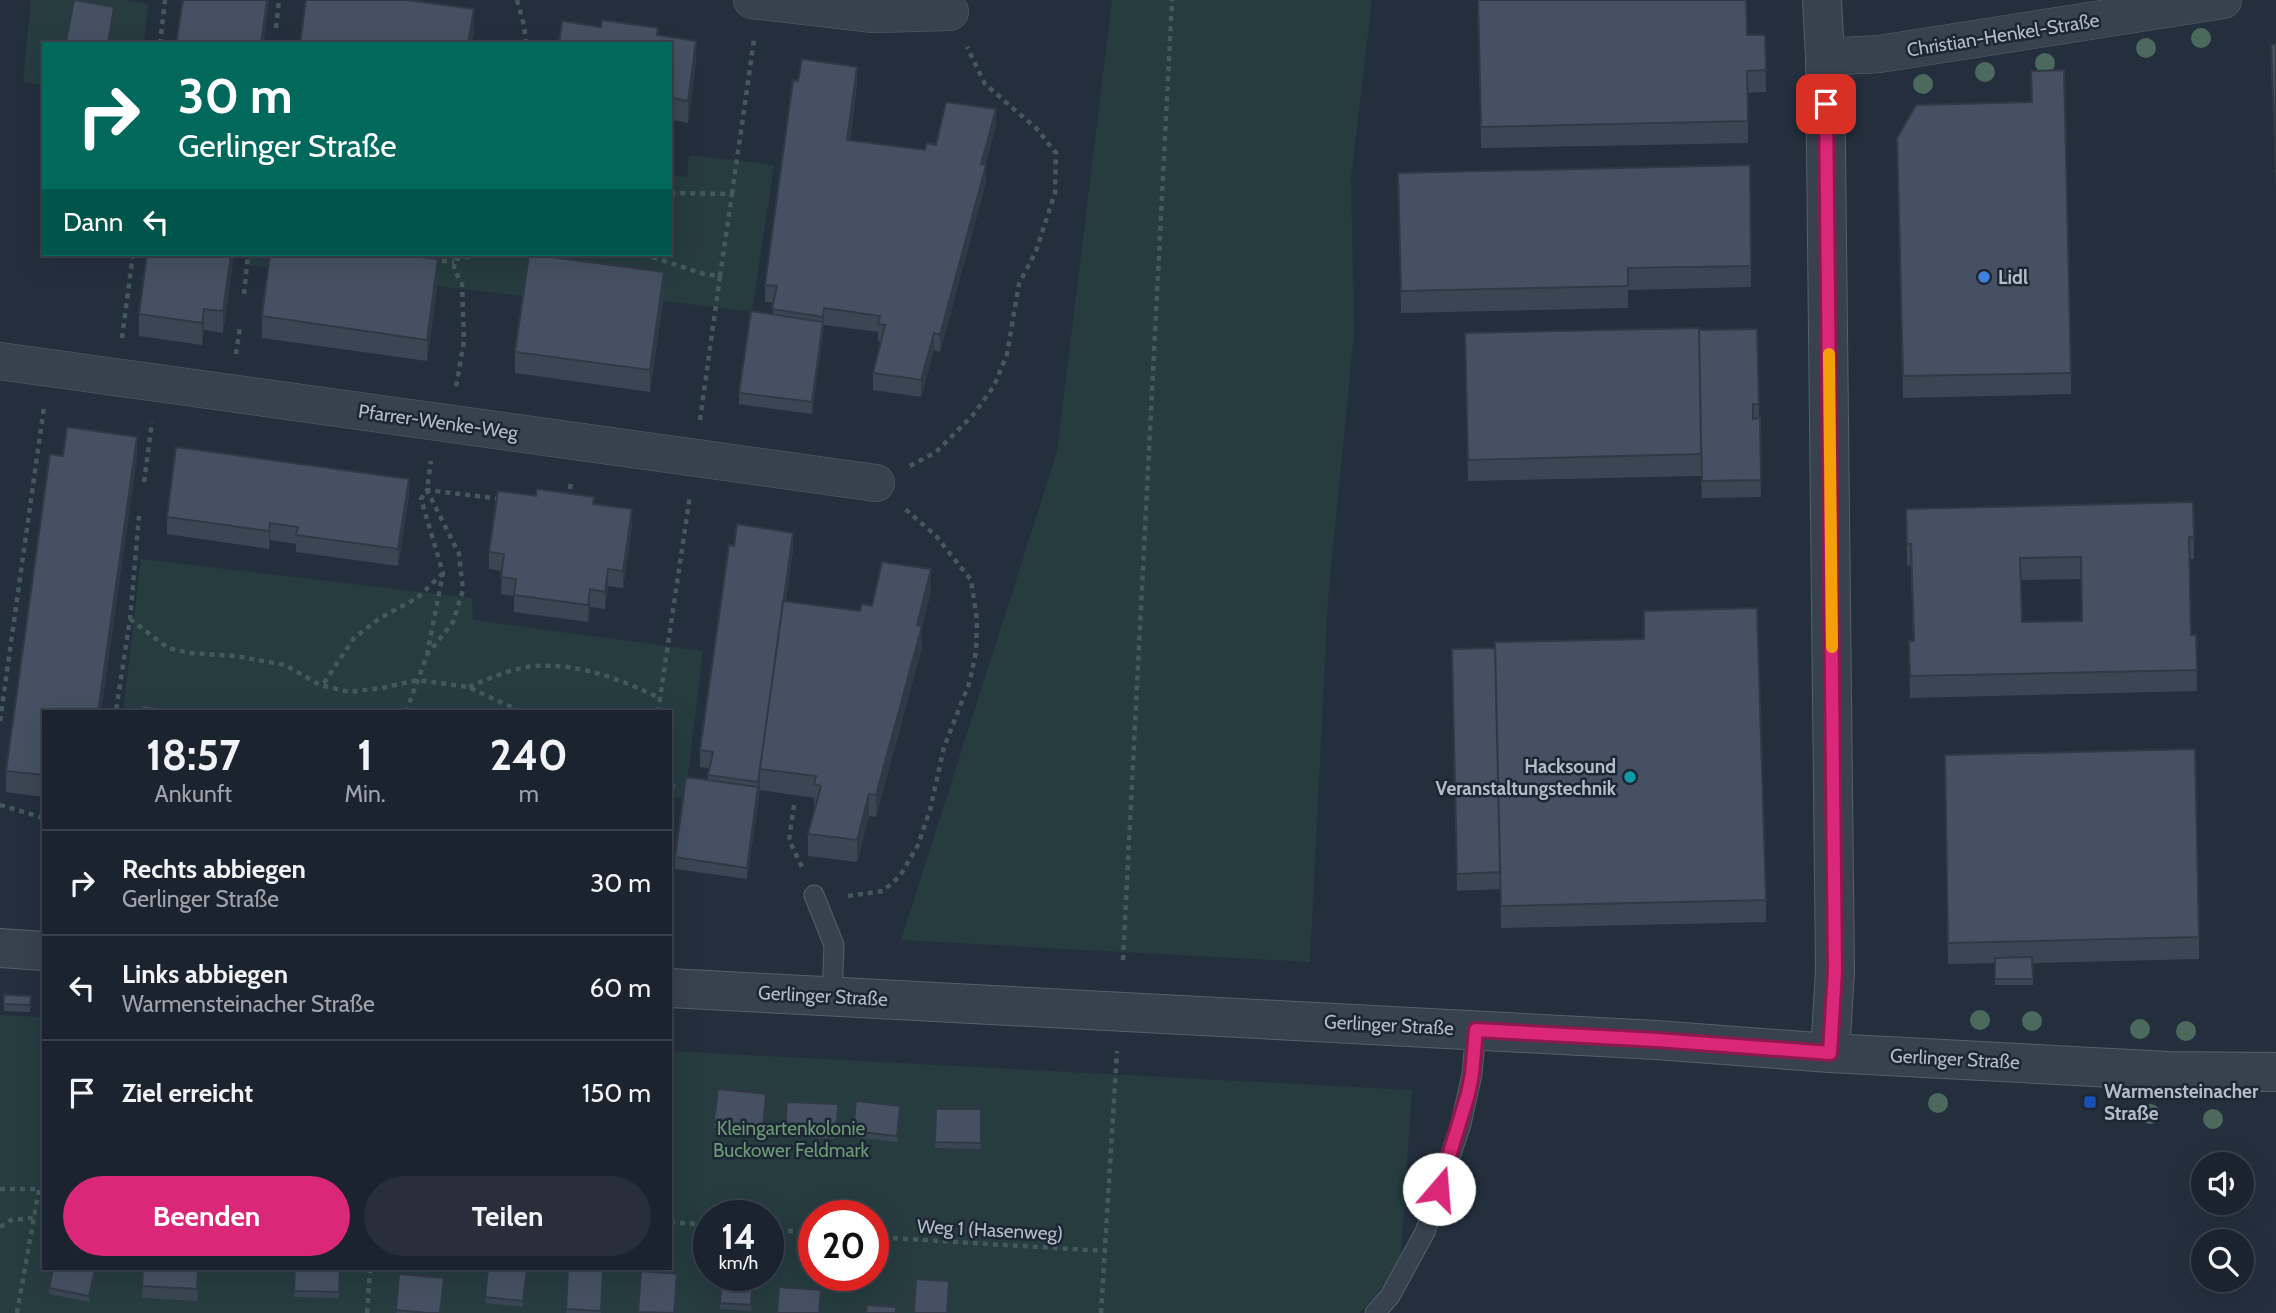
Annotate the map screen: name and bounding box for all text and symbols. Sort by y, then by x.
street label: Christian-Henkel-Straße [1905,8,2101,62]
text: 30 m [178,66,293,125]
icon: right [63,70,154,161]
pin [1796,74,1856,134]
icon: arrive [1807,85,1845,123]
text: Gerlinger Straße [178,126,397,165]
icon: left [137,203,175,241]
text: Dann [63,206,123,238]
place label: Lidl [1998,266,2028,289]
marker: Lidl [1976,269,1992,285]
street label: Pfarrer-Wenke-Weg [357,399,520,445]
text: 18:57 [146,729,240,781]
text: 1 [357,729,373,781]
text: 240 [490,729,568,781]
place label: Hacksound Veranstaltungstechnik [1436,755,1617,800]
marker: Hacksound Veranstaltungstechnik [1622,769,1638,785]
text: Ankunft [155,780,232,808]
text: Min. [345,780,386,808]
text: m [519,780,539,808]
text: Rechts abbiegen [122,853,306,885]
icon: right [63,864,101,902]
text: 30 m [590,867,651,899]
text: Gerlinger Straße [122,885,279,913]
text: Links abbiegen [122,958,288,990]
icon: left [63,969,101,1007]
text: 60 m [589,972,651,1004]
street label: Gerlinger Straße [758,981,889,1011]
text: Warmensteinacher Straße [122,990,375,1018]
street label: Gerlinger Straße [1324,1010,1455,1040]
street label: Gerlinger Straße [1890,1044,2021,1074]
icon: arrive [63,1074,101,1112]
text: Ziel erreicht [122,1077,253,1109]
text: 150 m [582,1077,651,1109]
place label: Warmensteinacher Straße [2104,1080,2259,1125]
marker: Warmensteinacher Straße [2082,1094,2098,1110]
park label: Kleingartenkolonie Buckower Feldmark [713,1117,870,1162]
position arrow [1402,1152,1476,1226]
map controls [2191,1152,2254,1292]
button: sound [2191,1152,2254,1215]
button: Beenden [63,1176,350,1256]
button: Teilen [364,1176,651,1256]
speed limit sign: 20 [798,1200,889,1291]
text: 14 [721,1215,756,1258]
street label: Weg 1 (Hasenweg) [916,1215,1064,1245]
button: search [2191,1229,2254,1292]
text: km/h [719,1252,758,1274]

